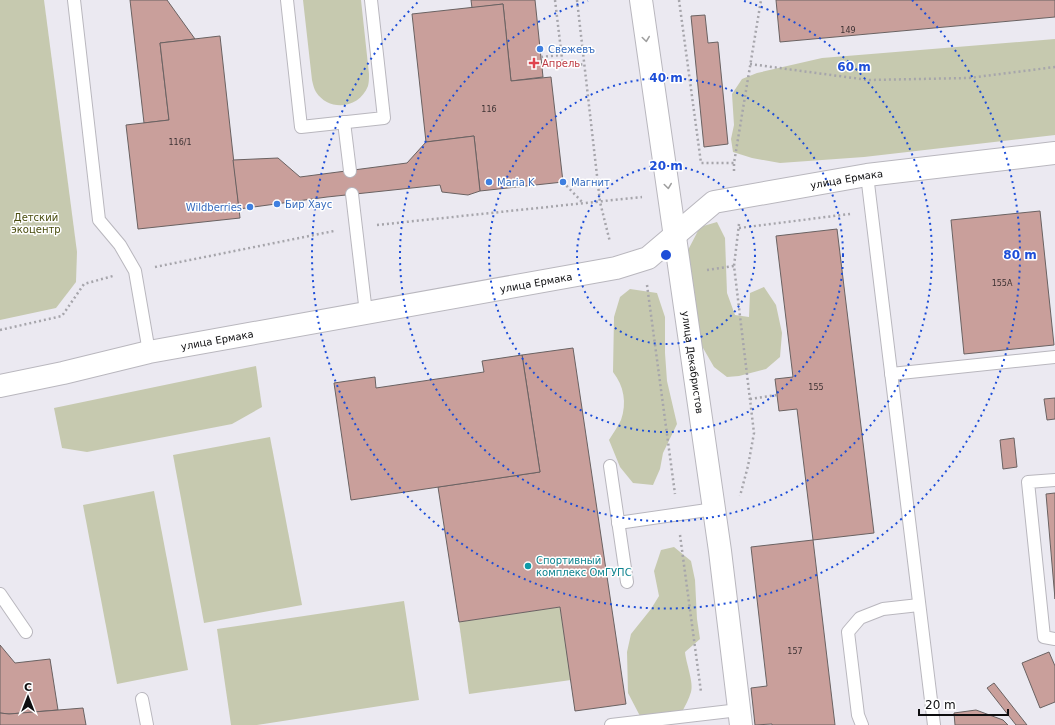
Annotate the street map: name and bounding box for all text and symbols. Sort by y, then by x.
house number: 149 [840,26,856,35]
one-way arrow [641,36,650,42]
marker: Свежевъ [535,44,545,54]
place label: Свежевъ [548,44,595,55]
marker: Апрель [529,58,539,68]
place label: Апрель [542,58,580,69]
text: 60 m [837,60,871,74]
text: 40 m [649,71,683,85]
house number: 116 [481,105,497,114]
house number: 116/1 [168,138,192,147]
text: 20 m [649,159,683,173]
street label: улица Ермака [809,168,884,191]
marker: Maria K [484,177,494,187]
place label: Maria K [497,177,535,188]
marker: Магнит [558,177,568,187]
place label: Магнит [571,177,610,188]
one-way arrow [663,183,672,189]
marker: Бир Хаус [272,199,282,209]
place label: Бир Хаус [285,199,332,210]
place label: Wildberries [186,202,242,213]
marker: Wildberries [245,202,255,212]
park label: Детский экоцентр [11,212,61,235]
centre of rings [659,248,673,262]
text: 80 m [1003,248,1037,262]
street label: улица Ермака [499,271,573,295]
house number: 155А [992,279,1013,288]
street label: улица Декабристов [680,310,705,414]
street label: улица Ермака [180,328,254,352]
house number: 155 [808,383,824,392]
place label: Спортивный комплекс ОмГУПС [536,555,632,578]
marker: Спортивный комплекс ОмГУПС [523,561,533,571]
house number: 157 [787,647,803,656]
north arrow [8,677,48,717]
text: С [24,681,32,694]
scale bar [919,691,1008,717]
text: 20 m [925,698,956,712]

